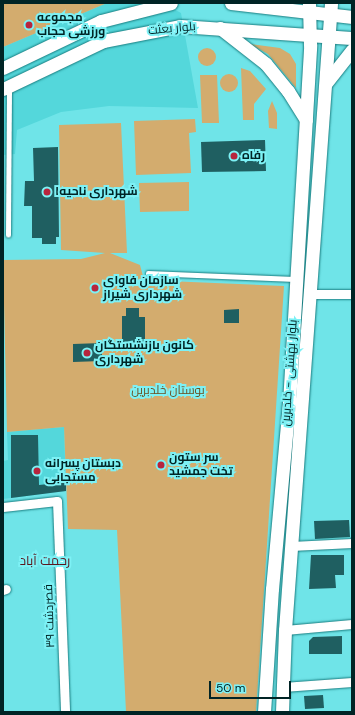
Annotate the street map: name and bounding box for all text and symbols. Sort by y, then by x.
place label: مجموعه ورزشی حجاب [37,11,105,39]
marker: مجموعه ورزشی حجاب [24,20,34,30]
street label: بلوار بعثت [148,20,196,38]
place label: رفاه [242,149,265,163]
marker: رفاه [229,151,239,161]
place label: شهرداری ناحیه۱ [55,185,138,199]
marker: شهرداری ناحیه۱ [42,187,52,197]
place label: سازمان فاوای شهرداری شیراز [103,274,182,302]
marker: سازمان فاوای شهرداری شیراز [90,283,100,293]
street label: بلوار بهشتی - خلدبرین [279,319,301,427]
place label: کانون بازنشستگان شهرداری [95,339,194,367]
marker: کانون بازنشستگان شهرداری [82,348,92,358]
park label: بوستان خلدبرین [131,384,205,398]
place label: سر ستون تخت جمشید [169,451,233,479]
place label: دبستان پسرانه مستجابی [45,457,121,485]
marker: سر ستون تخت جمشید [156,460,166,470]
marker: دبستان پسرانه مستجابی [32,466,42,476]
district label: رحمت آباد [20,553,70,569]
street label: قصردشت ۳۹ [42,584,58,648]
scale bar [211,673,293,699]
text: 50 m [216,680,245,696]

